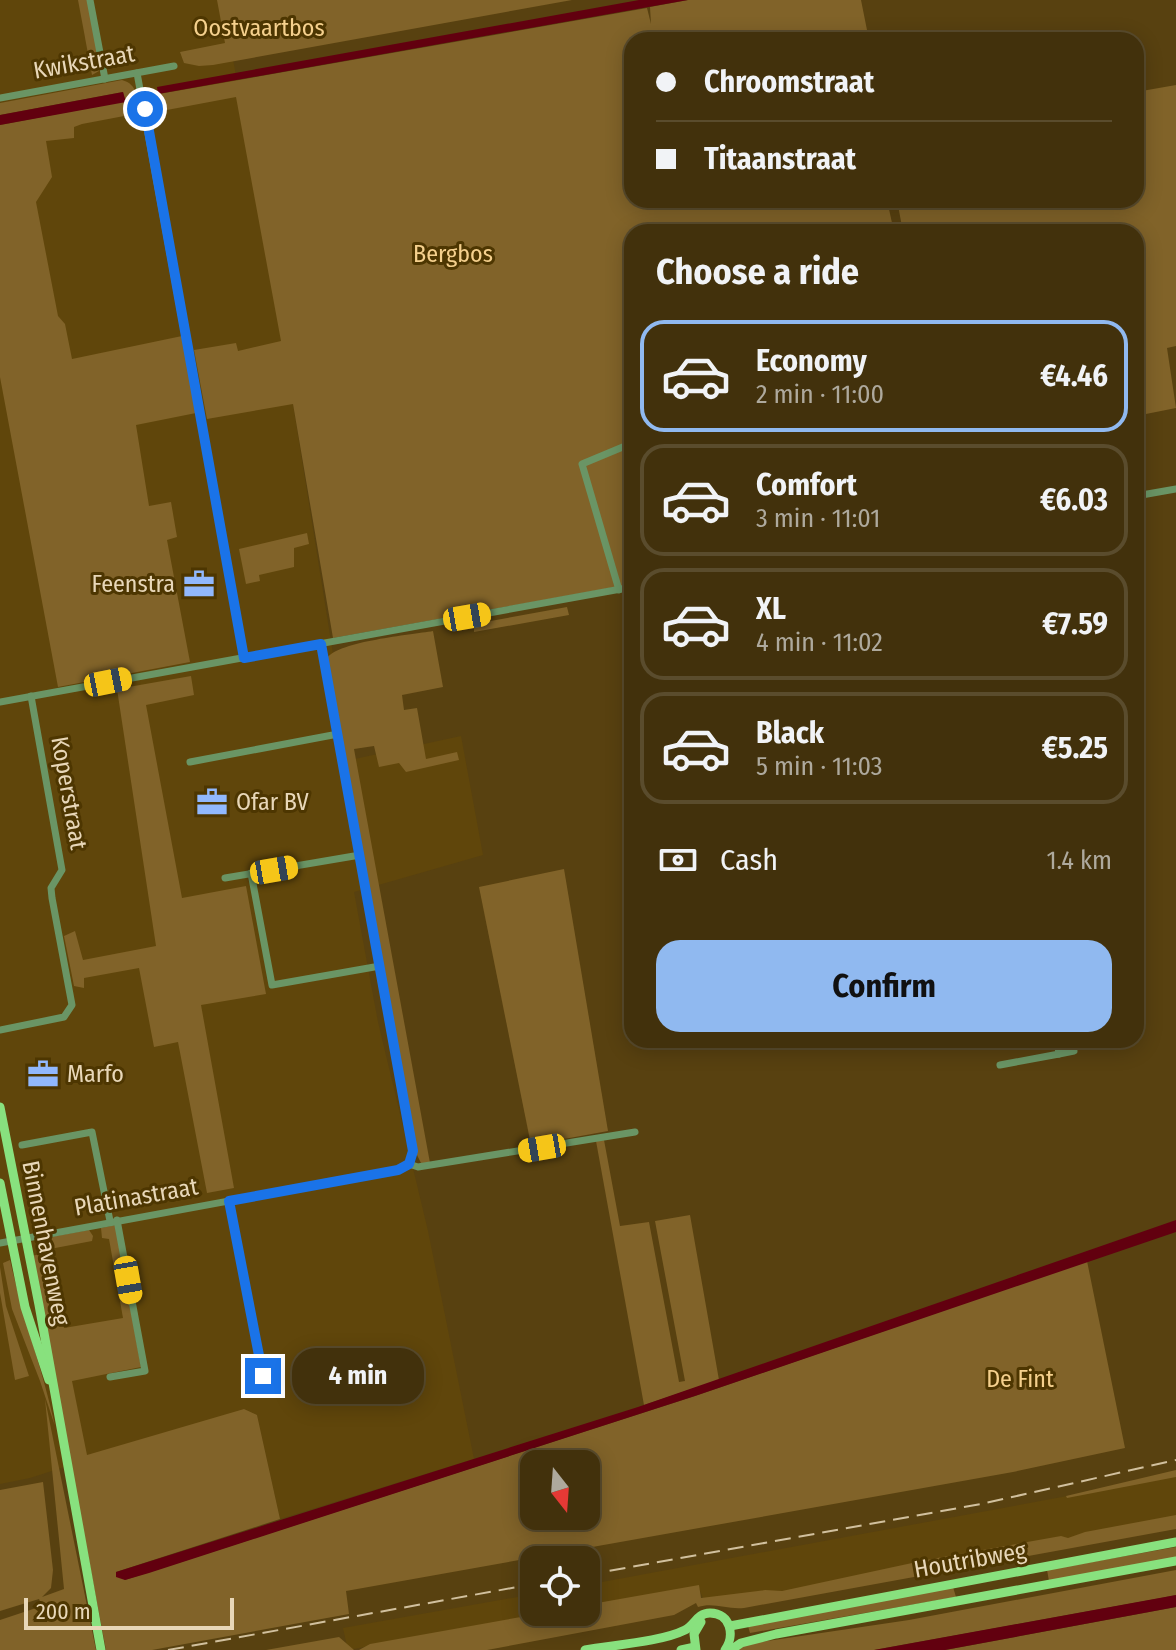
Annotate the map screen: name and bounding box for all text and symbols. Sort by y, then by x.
park label: Oostvaartbos [193,14,325,42]
street label: Kwikstraat [31,39,137,85]
text: Chroomstraat [704,64,874,100]
route start [127,91,163,127]
text: Titaanstraat [704,141,856,177]
park label: Bergbos [413,240,493,268]
text: Choose a ride [656,250,859,294]
icon: car [660,340,732,412]
text: Economy [756,343,867,379]
text: €4.46 [1040,358,1108,394]
text: 2 min · 11:00 [756,379,884,410]
icon: car [660,464,732,536]
text: Comfort [756,467,857,503]
text: €6.03 [1040,482,1108,518]
text: 3 min · 11:01 [756,503,880,534]
office icon: Feenstra [182,567,216,601]
place label: Feenstra [91,570,175,598]
icon: car [660,588,732,660]
text: XL [756,591,786,627]
car [441,601,493,633]
text: €7.59 [1042,606,1108,642]
text: 4 min · 11:02 [756,627,883,658]
car [82,666,134,698]
icon: car [660,712,732,784]
text: Black [756,715,824,751]
text: €5.25 [1042,730,1108,766]
street label: Koperstraat [45,734,93,852]
text: 5 min · 11:03 [756,751,882,782]
office icon: Ofar BV [195,785,229,819]
place label: Ofar BV [236,788,309,816]
icon: cash [656,838,700,882]
text: Cash [720,842,778,878]
text: 1.4 km [1046,845,1112,876]
car [248,854,300,886]
button: Confirm [656,940,1112,1032]
office icon: Marfo [26,1057,60,1091]
place label: Marfo [67,1060,124,1088]
car [516,1132,568,1164]
street label: Binnenhavenweg [16,1158,76,1328]
street label: Platinastraat [72,1172,200,1222]
car [112,1254,144,1306]
callout: 4 min [291,1348,423,1404]
route end [245,1358,281,1394]
text: 4 min [329,1360,387,1391]
park label: De Fint [986,1365,1054,1393]
north arrow [520,1450,600,1530]
map controls [520,1450,600,1626]
street label: Houtribweg [912,1536,1029,1584]
button: locate [520,1546,600,1626]
scale bar [24,1594,234,1630]
text: 200 m [36,1598,91,1625]

